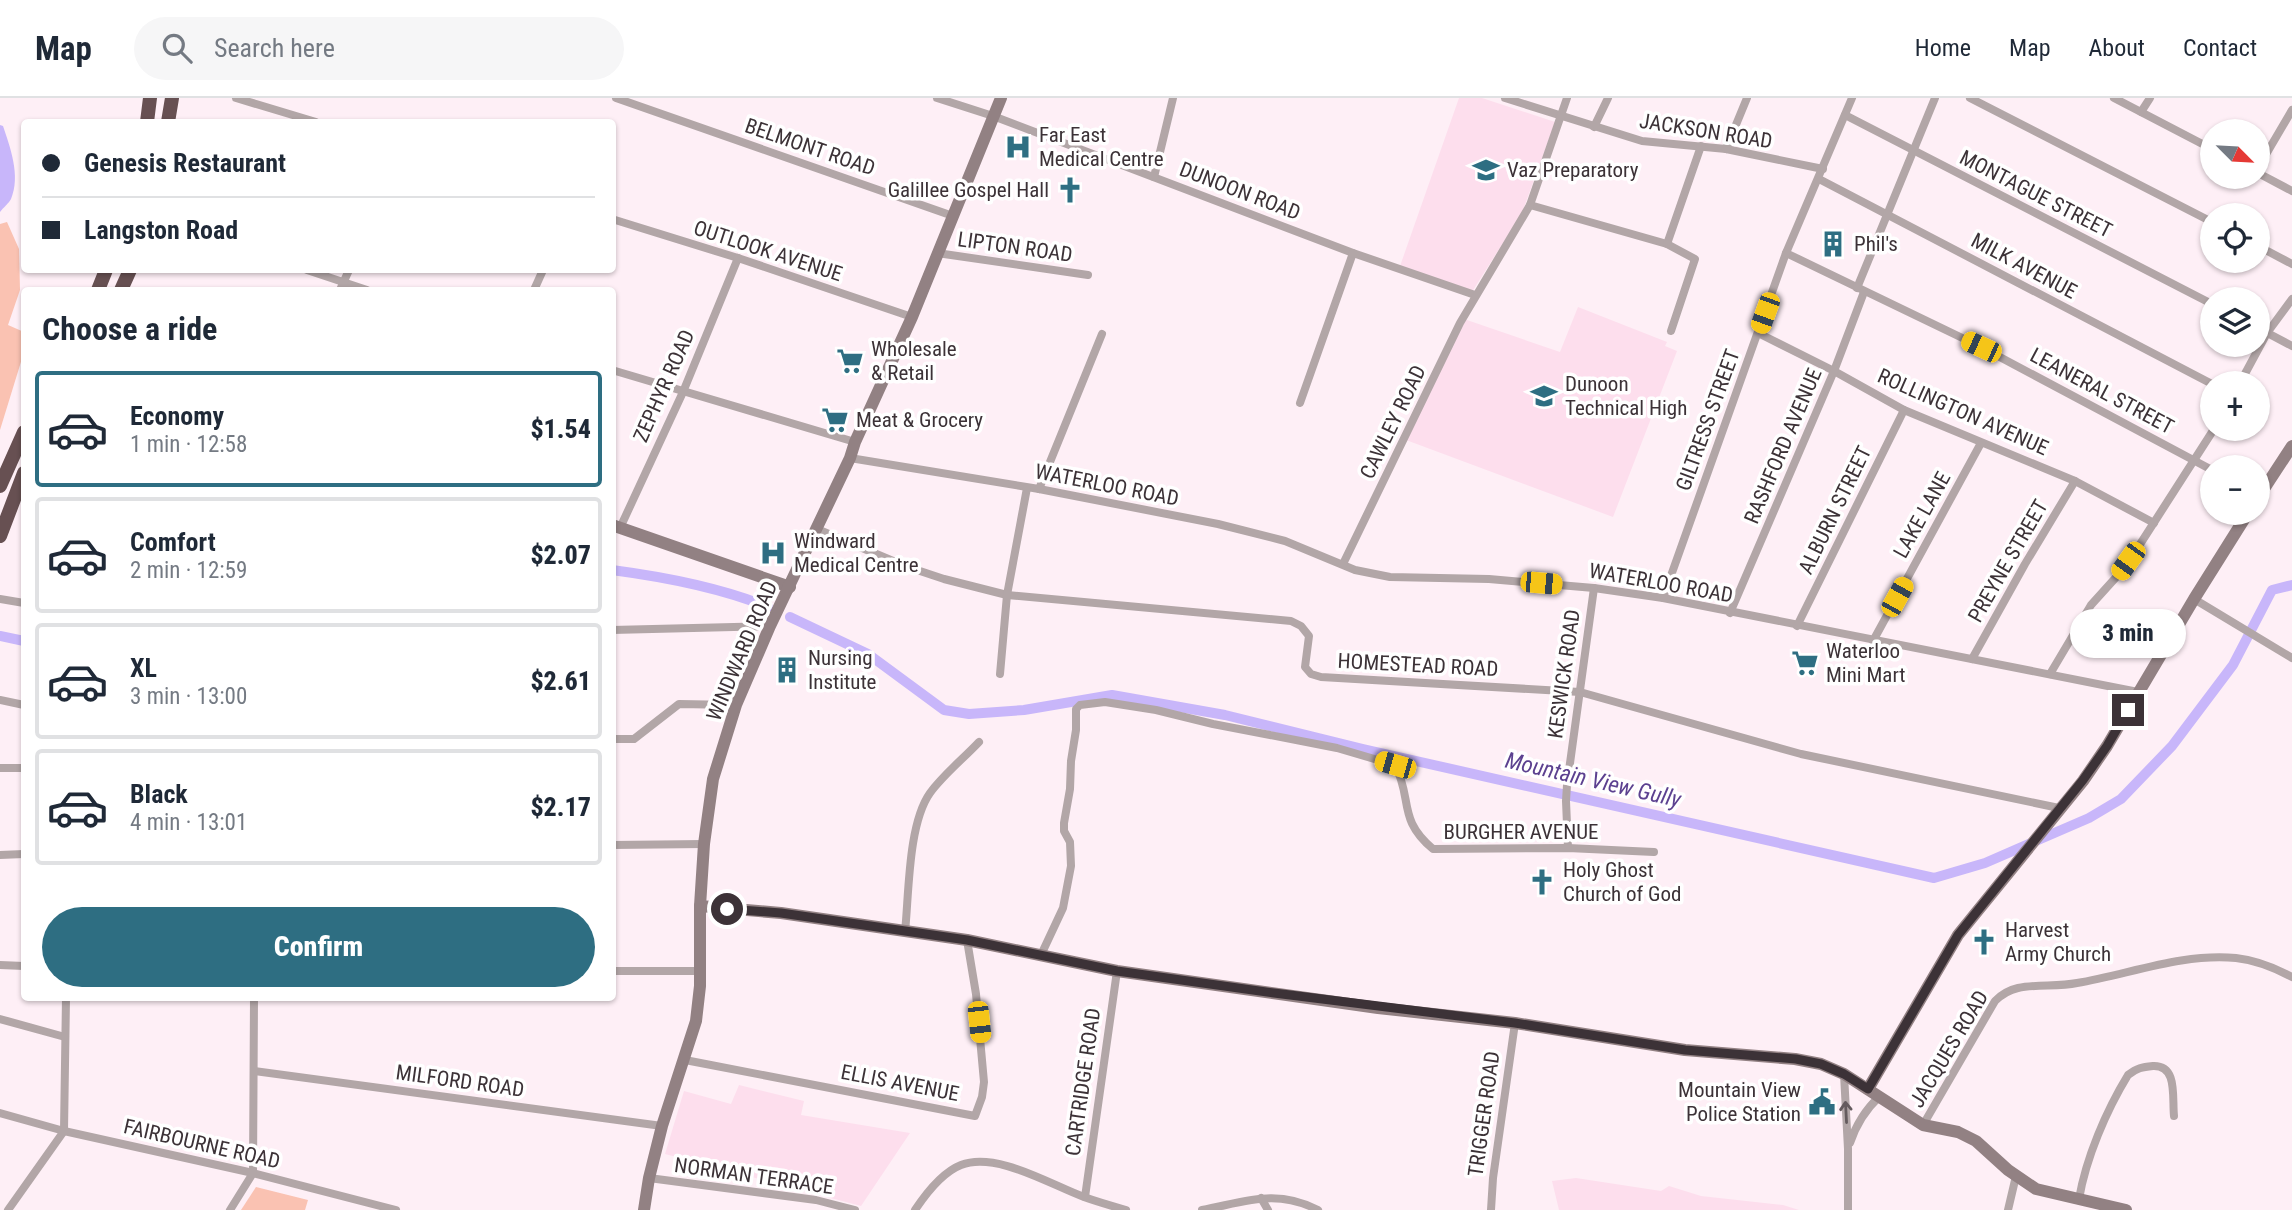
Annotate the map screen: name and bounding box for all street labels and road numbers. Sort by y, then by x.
street label: JACKSON ROAD [1638,109,1774,153]
street label: BELMONT ROAD [742,113,878,181]
street label: MONTAGUE STREET [1956,145,2116,243]
street label: DUNOON ROAD [1176,157,1304,225]
street label: OUTLOOK AVENUE [691,216,845,286]
street label: LIPTON ROAD [956,227,1074,267]
street label: MILK AVENUE [1967,228,2081,304]
street label: ZEPHYR ROAD [629,326,699,446]
street label: LEANERAL STREET [2026,343,2178,439]
street label: GILTRESS STREET [1671,346,1745,494]
street label: CAWLEY ROAD [1355,361,1431,483]
street label: ROLLINGTON AVENUE [1874,364,2052,460]
street label: RASHFORD AVENUE [1739,365,1827,527]
street label: ALBURN STREET [1794,442,1876,578]
street label: WATERLOO ROAD [1033,459,1181,511]
street label: LAKE LANE [1889,468,1955,562]
street label: PREYNE STREET [1963,495,2053,627]
street label: WATERLOO ROAD [1587,559,1735,607]
street label: WINDWARD ROAD [702,577,782,725]
street label: KESWICK ROAD [1543,608,1585,740]
street label: HOMESTEAD ROAD [1337,649,1499,681]
street label: BURGHER AVENUE [1444,820,1598,844]
street label: JACQUES ROAD [1905,986,1993,1112]
street label: CARTRIDGE ROAD [1061,1007,1105,1157]
street label: TRIGGER ROAD [1463,1050,1505,1178]
street label: MILFORD ROAD [394,1060,526,1102]
street label: ELLIS AVENUE [839,1060,961,1106]
street label: FAIRBOURNE ROAD [121,1114,283,1174]
street label: NORMAN TERRACE [673,1153,835,1199]

